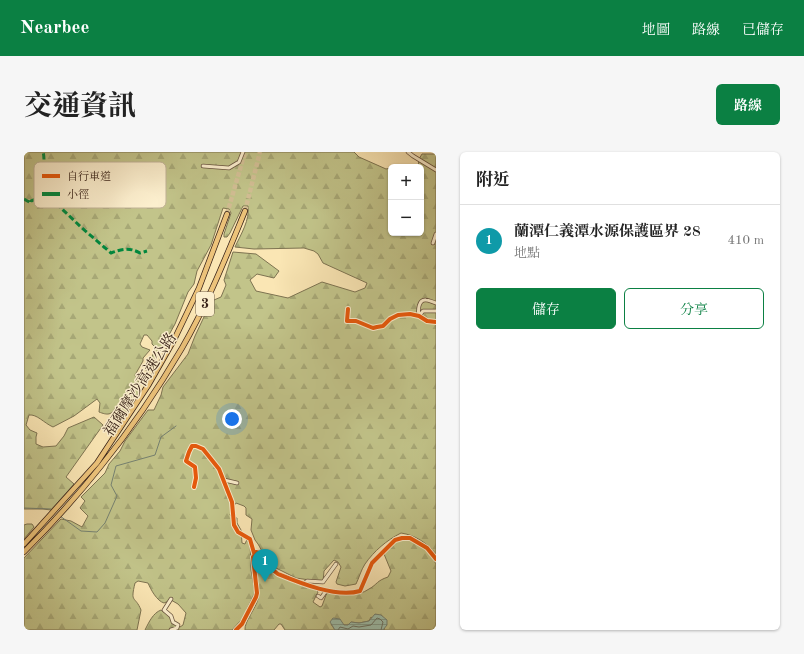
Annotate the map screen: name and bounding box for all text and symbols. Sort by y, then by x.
text: Nearbee [20,19,89,38]
text: 地圖 [642,23,670,37]
text: 路線 [692,23,720,37]
text: 已儲存 [742,23,784,37]
button: 路線 [716,84,780,125]
text: 交通資訊 [24,94,136,122]
legend [34,162,166,208]
map controls [388,164,424,236]
button: + [388,164,424,200]
text: 自行車道 [67,170,111,183]
text: 附近 [476,172,510,189]
text: 小徑 [67,188,89,201]
button: − [388,200,424,236]
text: 蘭潭仁義潭水源保護區界 28 [514,225,701,240]
text: 1 [485,234,493,247]
text: 410 m [727,234,764,247]
text: 地點 [514,247,540,260]
button: 儲存 [476,288,616,329]
button: 分享 [624,288,764,329]
road number: 3 [196,292,214,316]
street label: 福爾摩沙高速公路 [100,329,180,439]
your location [222,409,242,429]
pin: 1 [252,549,278,582]

